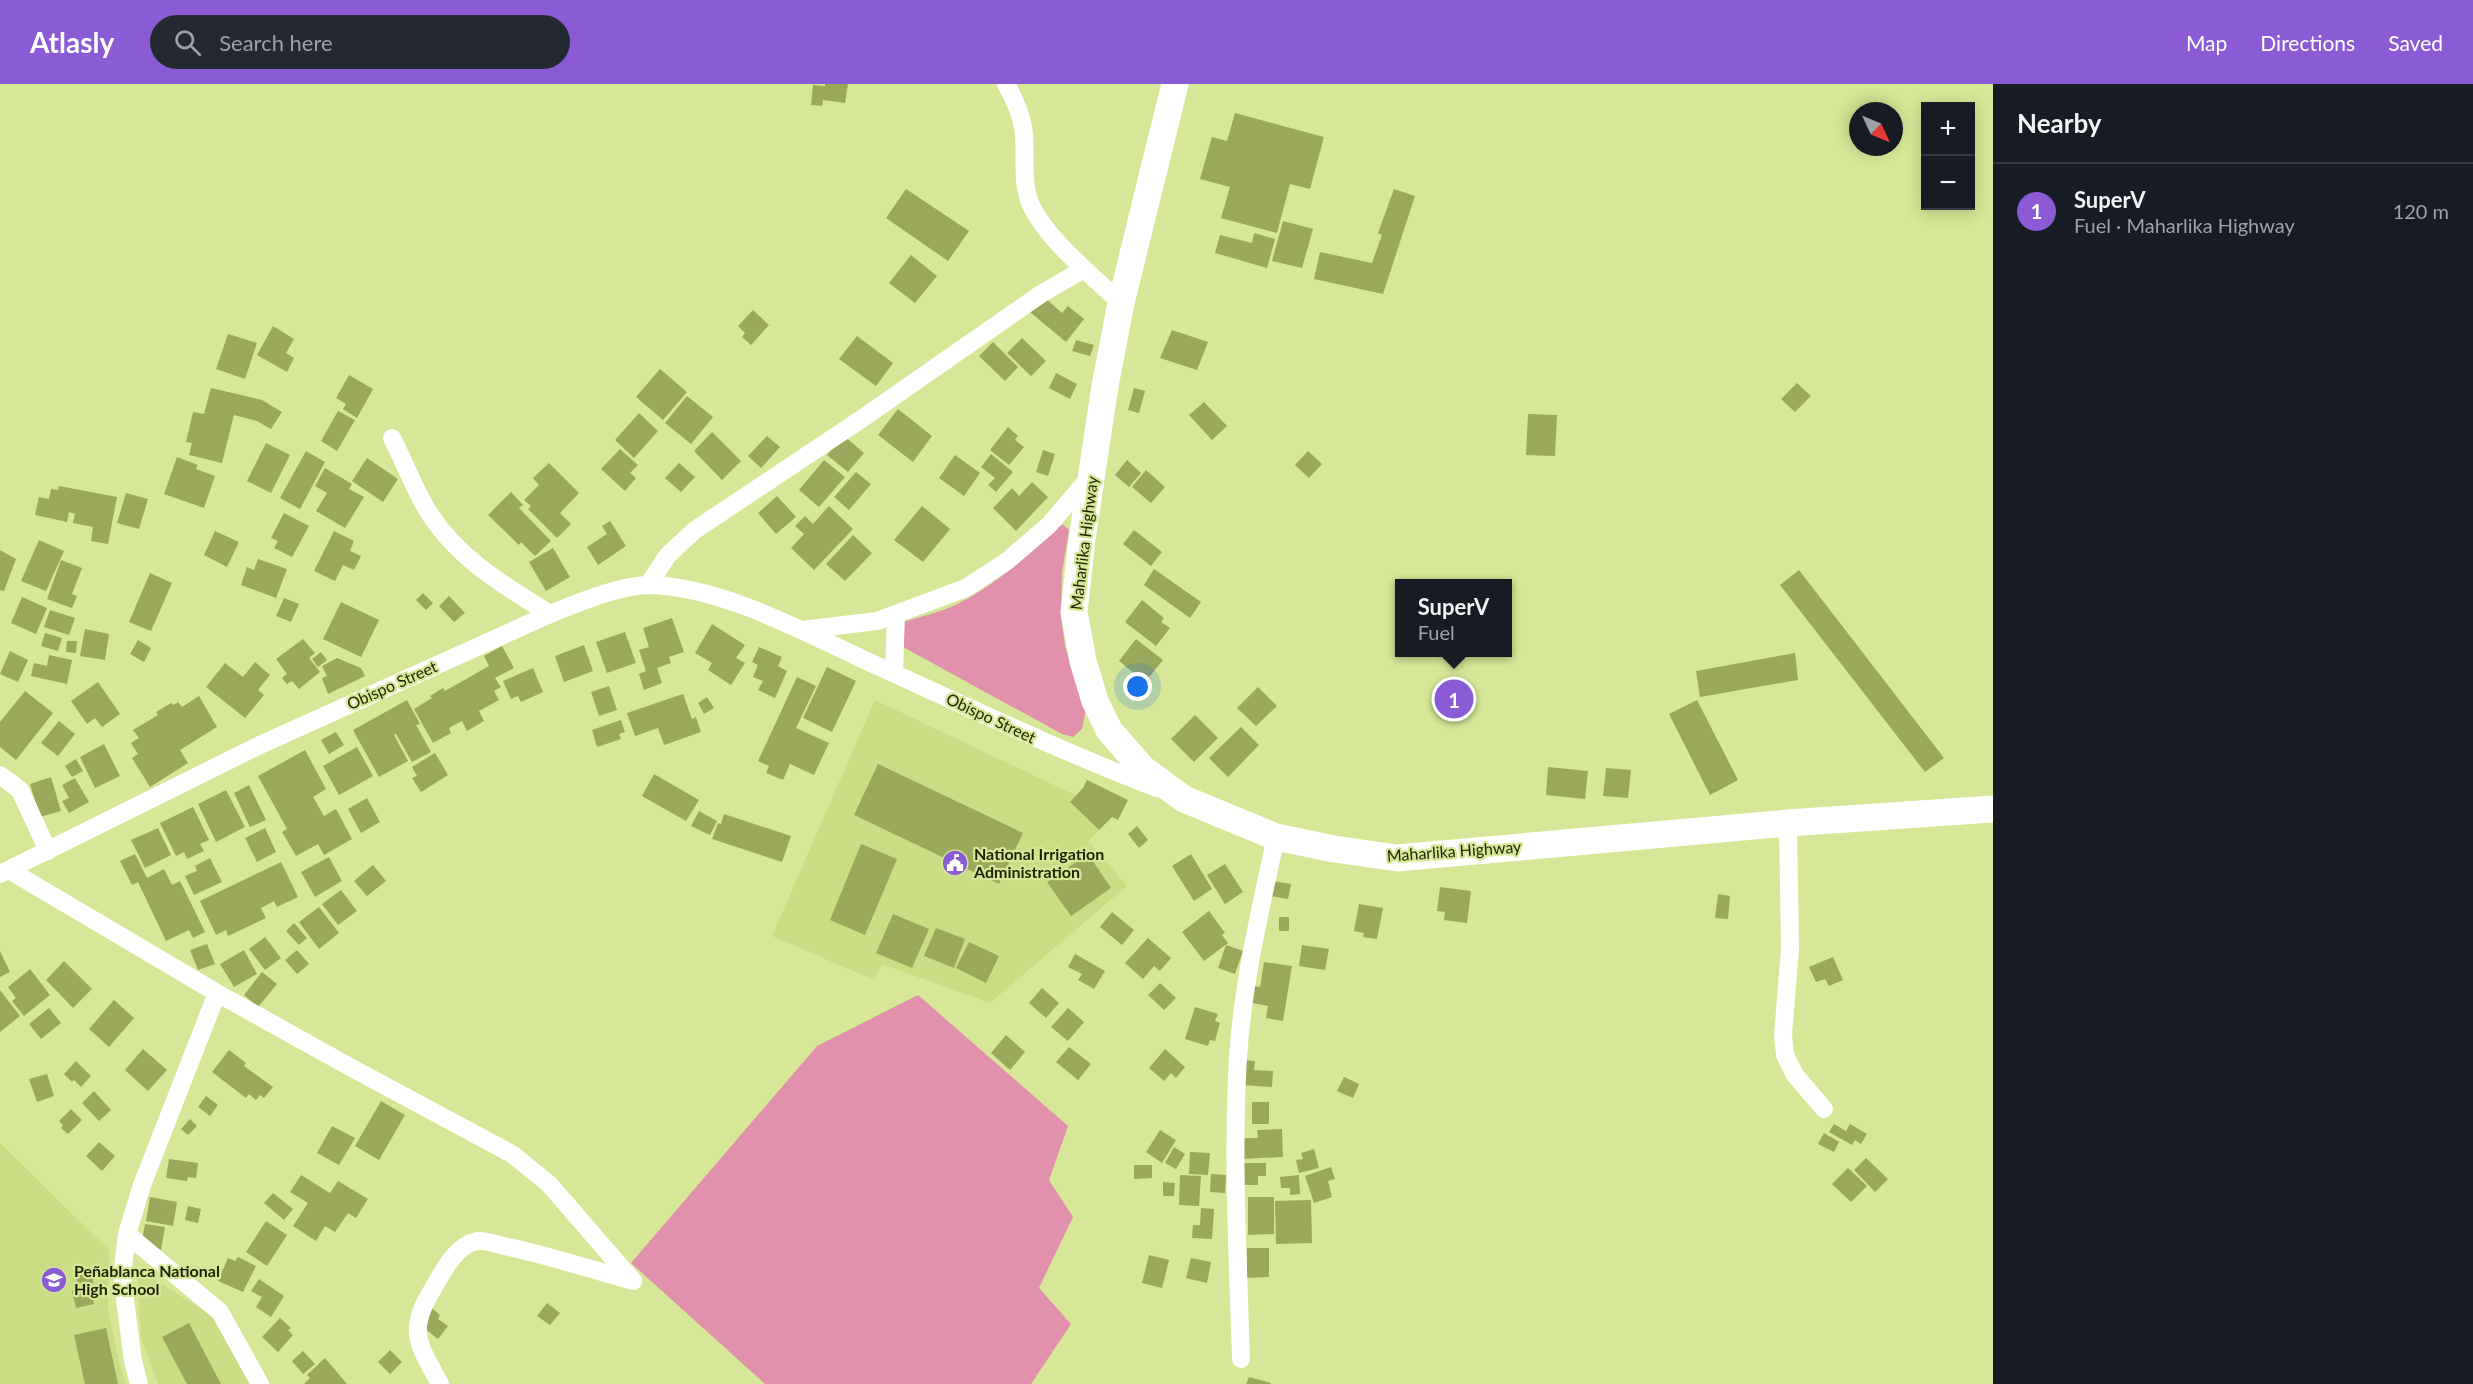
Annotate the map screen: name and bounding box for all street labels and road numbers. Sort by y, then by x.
street label: Maharlika Highway [1066,474,1101,611]
street label: Obispo Street [344,656,440,713]
street label: Obispo Street [943,689,1039,747]
street label: Maharlika Highway [1386,836,1523,865]

